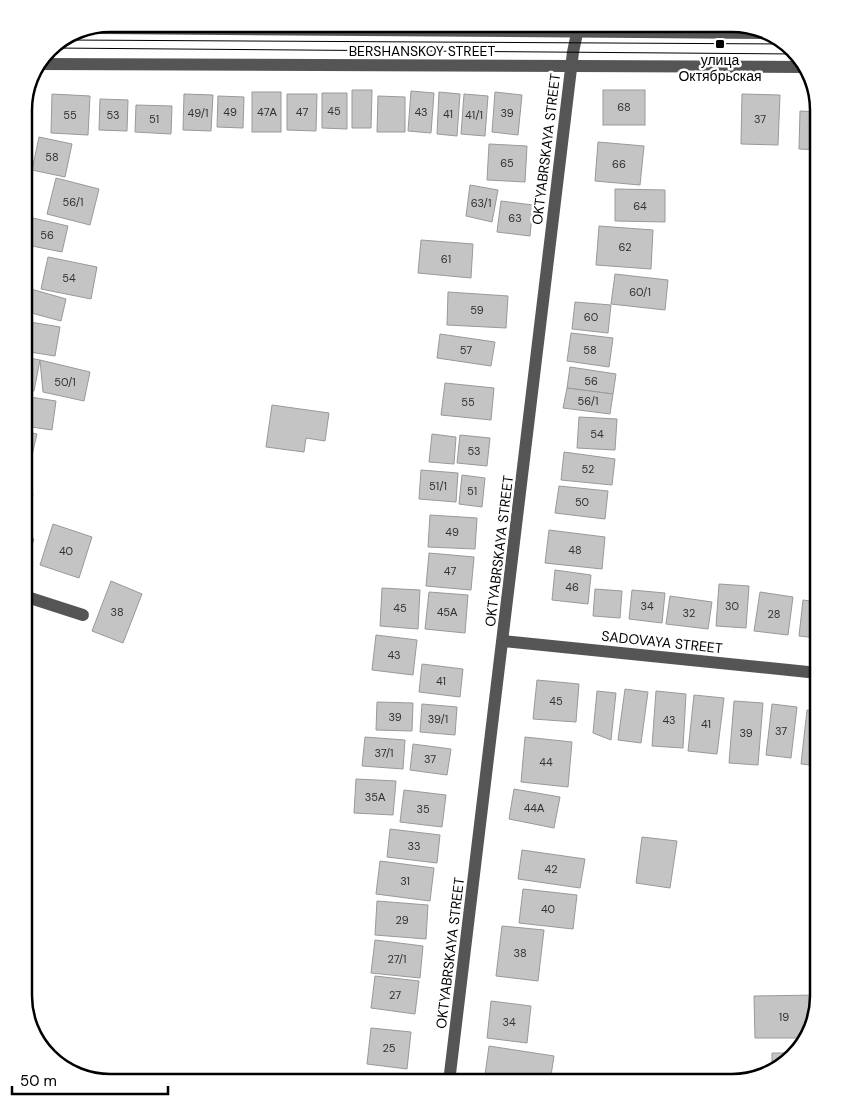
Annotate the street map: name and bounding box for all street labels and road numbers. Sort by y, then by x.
street label: BERSHANSKOY STREET [349,42,496,60]
street label: OKTYABRSKAYA STREET [528,72,564,226]
street label: OKTYABRSKAYA STREET [481,474,517,628]
street label: SADOVAYA STREET [601,627,724,657]
street label: OKTYABRSKAYA STREET [432,876,468,1030]

